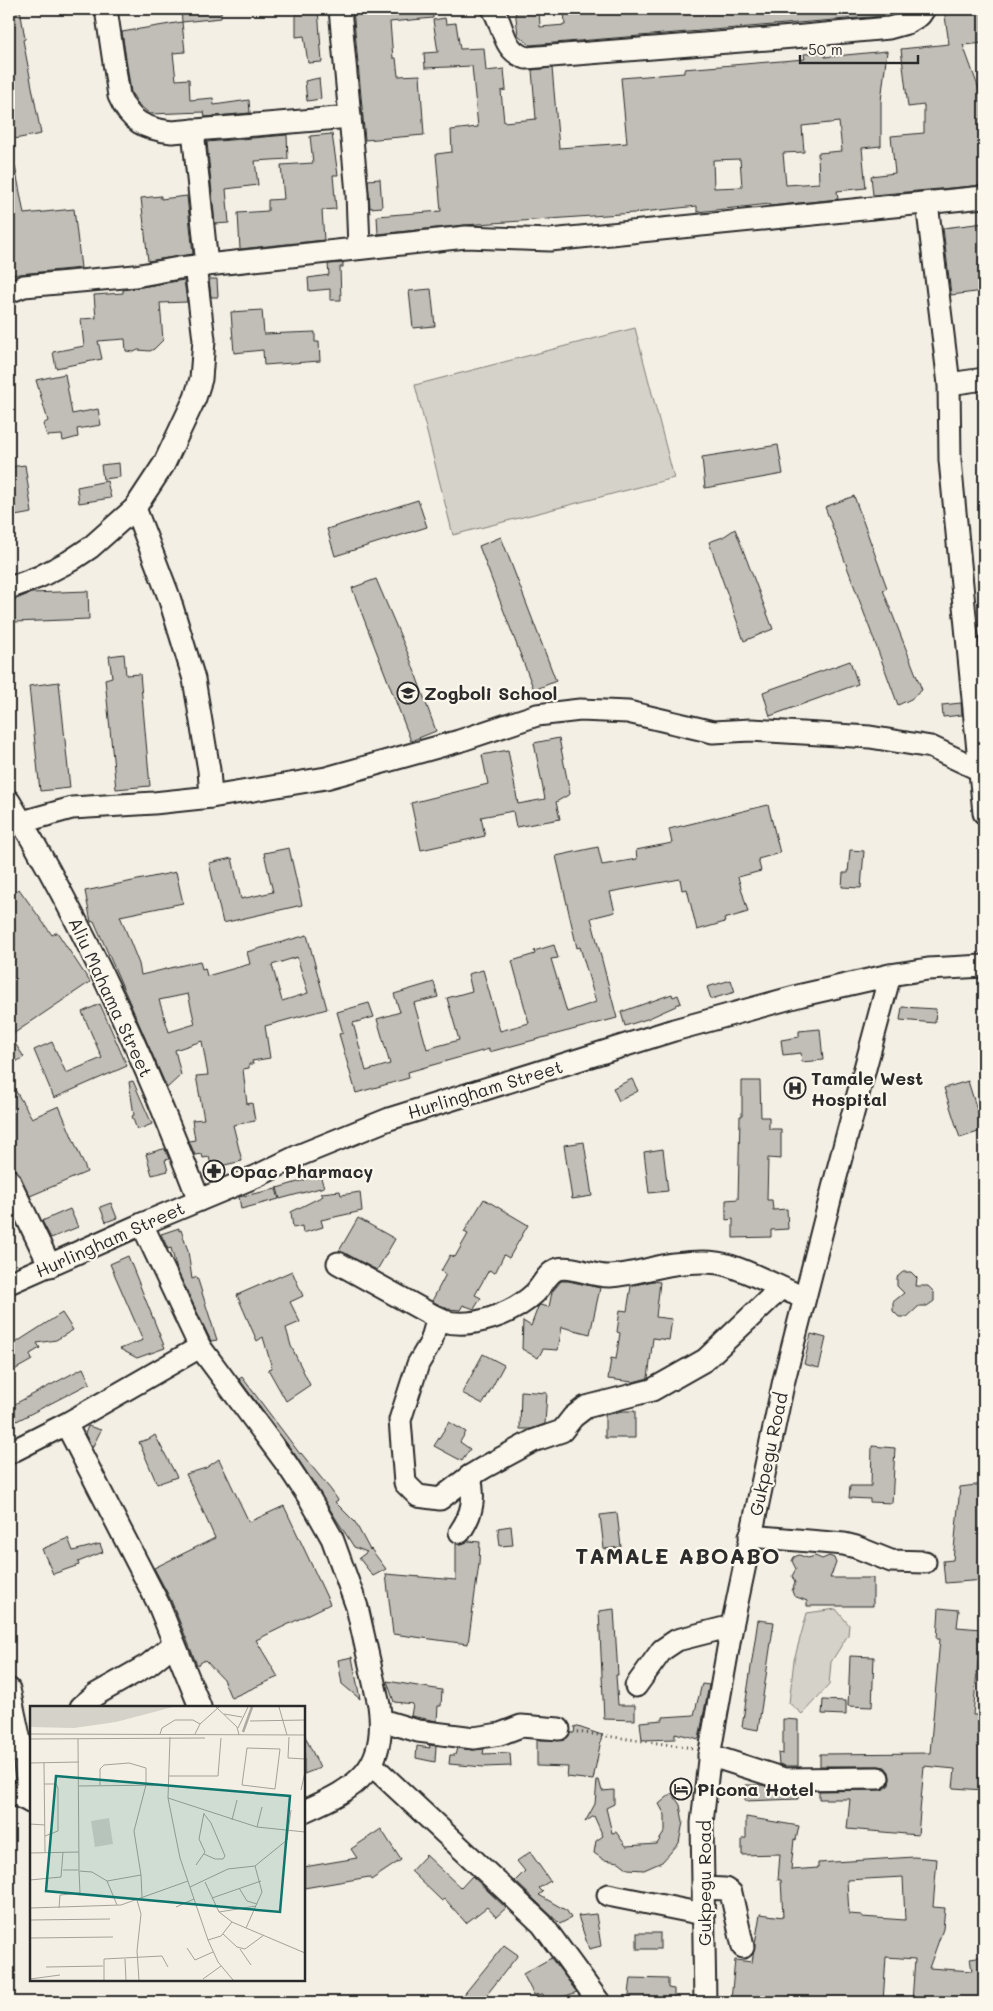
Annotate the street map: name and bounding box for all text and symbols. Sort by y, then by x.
scale bar [800,32,918,64]
text: 50 m [808,39,843,59]
school or university icon: Zogboli School [396,681,420,705]
place label: Zogboli School [424,681,557,705]
street label: Aliu Mahama Street [63,913,159,1081]
street label: Hurlingham Street [405,1054,565,1124]
place label: Tamale West Hospital [811,1066,923,1111]
hospital icon: Tamale West Hospital [783,1076,807,1100]
pharmacy icon: Opac Pharmacy [202,1159,226,1183]
place label: Opac Pharmacy [230,1159,374,1183]
street label: Hurlingham Street [32,1195,188,1283]
street label: Gukpegu Road [743,1390,793,1518]
district label: TAMALE ABOABO [575,1541,781,1570]
inset map [30,1706,305,1981]
hotel icon: Picona Hotel [669,1777,693,1801]
place label: Picona Hotel [697,1777,814,1801]
street label: Gukpegu Road [692,1820,716,1946]

